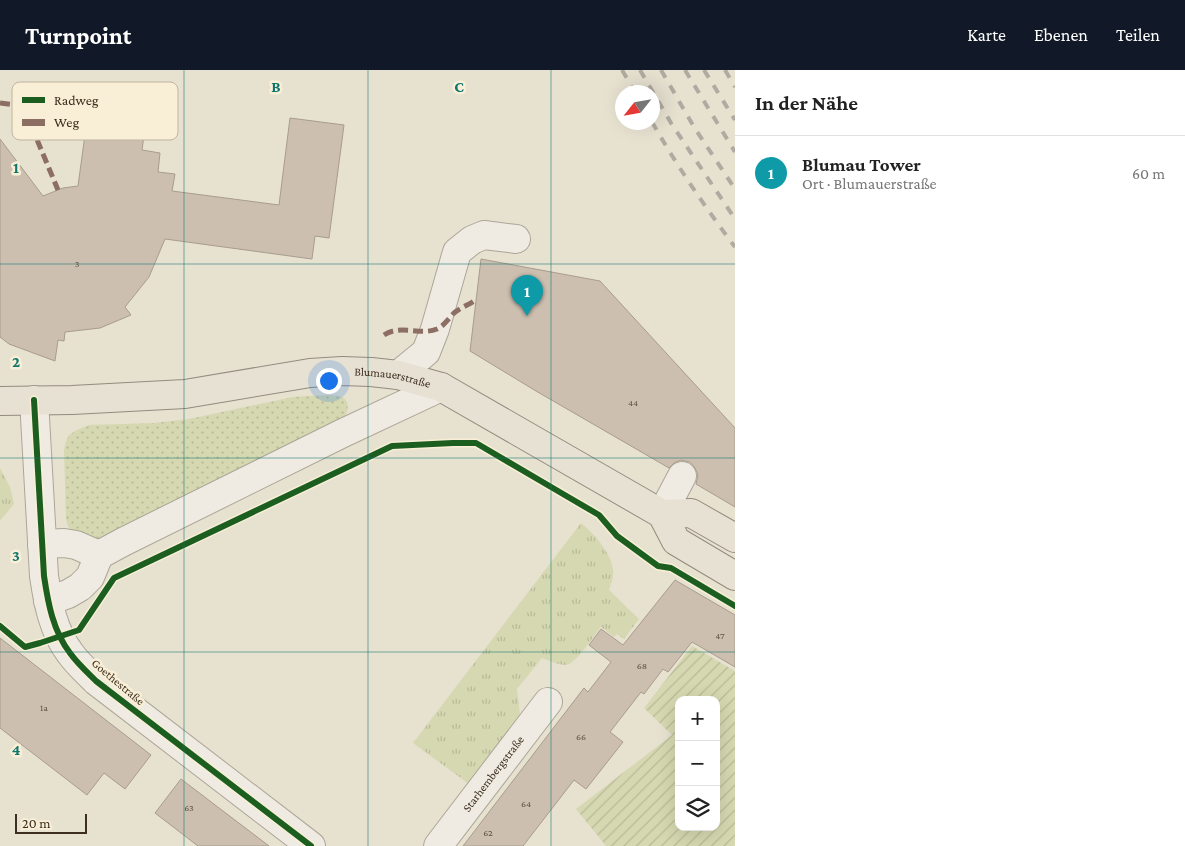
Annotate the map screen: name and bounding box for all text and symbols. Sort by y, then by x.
text: Turnpoint [25,22,131,49]
text: Karte [967,25,1006,45]
text: Ebenen [1034,25,1088,45]
text: Teilen [1116,25,1160,45]
text: B [271,78,281,95]
text: C [454,78,464,95]
legend [12,82,178,140]
north arrow [615,85,660,130]
text: In der Nähe [755,91,858,115]
text: Radweg [54,92,99,108]
text: Weg [54,114,79,130]
text: Blumau Tower [802,154,921,175]
text: 1 [13,159,19,176]
text: 1 [768,165,774,182]
text: 60 m [1132,165,1165,182]
text: Ort · Blumauerstraße [802,175,937,192]
house number: 3 [75,258,80,269]
pin: 1 [511,275,543,316]
text: 2 [12,353,20,370]
street label: Blumauerstraße [354,364,432,391]
your location [316,368,342,394]
house number: 44 [628,397,638,408]
text: 3 [12,547,20,564]
house number: 47 [715,630,725,641]
street label: Goethestraße [89,656,147,708]
house number: 68 [637,660,647,671]
map controls [675,696,720,831]
button: + [675,696,720,741]
house number: 1a [40,702,48,713]
house number: 66 [576,731,586,742]
street label: Starhembergstraße [460,733,527,815]
text: 4 [12,741,21,758]
button: − [675,741,720,786]
button: layers [675,786,720,831]
house number: 64 [521,798,531,809]
house number: 63 [184,802,194,813]
scale bar [15,811,88,834]
text: 20 m [22,815,50,831]
house number: 62 [483,827,493,838]

